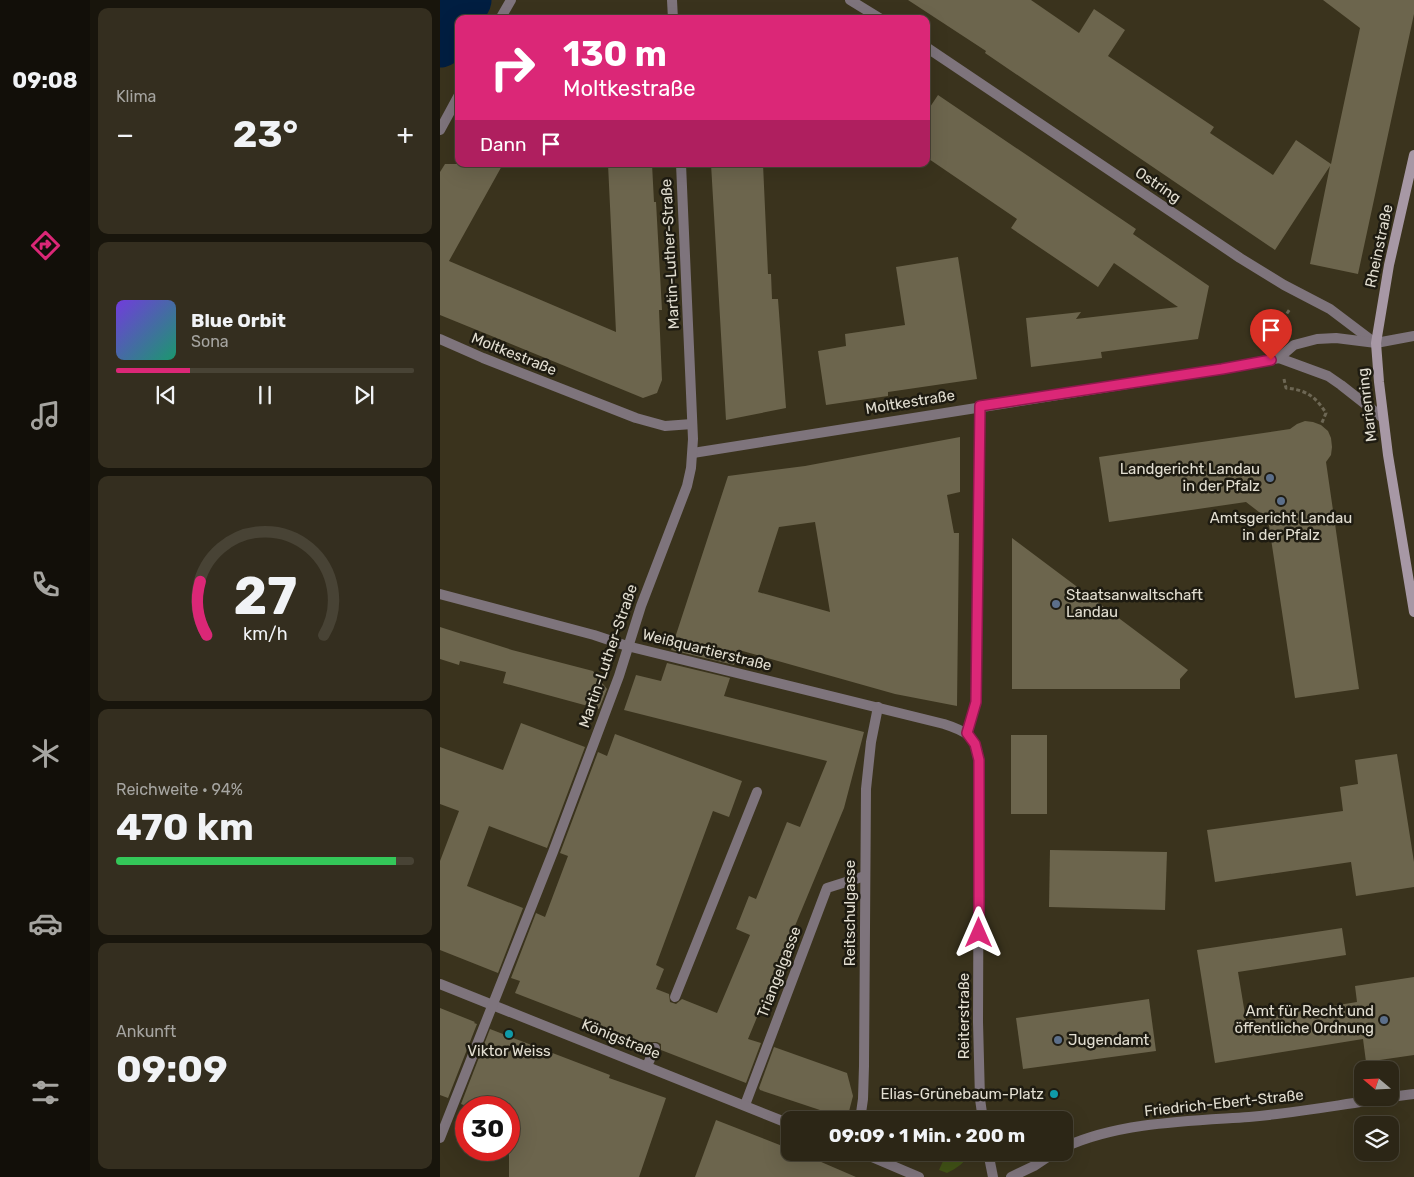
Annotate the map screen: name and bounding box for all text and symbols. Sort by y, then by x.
text: 130 m [563,33,667,75]
icon: right [480,35,545,100]
text: 09:08 [12,67,78,94]
text: Moltkestraße [563,75,696,102]
text: Klima [116,87,156,106]
text: 23° [233,111,298,157]
text: − [116,118,134,151]
text: + [397,118,414,151]
icon: arrive [537,130,565,158]
text: Dann [480,133,527,156]
street label: Ostring [1132,163,1184,207]
street label: Martin-Luther-Straße [657,178,683,330]
street label: Rheinstraße [1361,203,1397,289]
icon: directions [28,228,63,263]
text: Blue Orbit [191,309,286,332]
pin [1250,309,1292,360]
icon: arrive [1257,316,1285,344]
street label: Moltkestraße [469,329,559,379]
text: Sona [191,332,229,351]
street label: Marienring [1354,367,1380,443]
icon: previous [152,381,180,409]
icon: pause [251,381,279,409]
icon: next [350,381,378,409]
street label: Moltkestraße [864,386,956,418]
icon: music [28,398,63,433]
place label: Landgericht Landau in der Pfalz [1120,460,1260,495]
marker: Landgericht Landau in der Pfalz [1264,472,1276,484]
marker: Amtsgericht Landau in der Pfalz [1275,495,1287,507]
place label: Amtsgericht Landau in der Pfalz [1210,509,1352,544]
text: 27 [233,565,297,627]
icon: phone [28,567,63,602]
street label: Martin-Luther-Straße [575,582,641,730]
place label: Staatsanwaltschaft Landau [1066,586,1203,621]
marker: Staatsanwaltschaft Landau [1050,598,1062,610]
text: km/h [243,623,287,644]
street label: Weißquartierstraße [640,625,774,675]
icon: climate [28,736,63,771]
text: Reichweite · 94% [116,780,243,799]
text: 470 km [116,804,254,850]
street label: Reitschulgasse [841,860,859,966]
icon: car [28,906,63,941]
position arrow [952,906,1004,958]
street label: Triangelgasse [753,924,805,1020]
street label: Reiterstraße [955,973,973,1059]
place label: Amt für Recht und öffentliche Ordnung [1234,1002,1374,1037]
marker: Amt für Recht und öffentliche Ordnung [1378,1014,1390,1026]
street label: Königstraße [579,1015,663,1063]
text: Ankunft [116,1022,176,1041]
marker: Viktor Weiss [503,1028,515,1040]
place label: Jugendamt [1068,1031,1149,1049]
marker: Jugendamt [1052,1034,1064,1046]
place label: Viktor Weiss [467,1042,551,1060]
text: 09:09 [116,1046,228,1092]
north arrow [1354,1061,1399,1106]
map controls [1354,1061,1399,1161]
icon: filters [28,1075,63,1110]
place label: Elias-Grünebaum-Platz [880,1085,1044,1103]
street label: Friedrich-Ebert-Straße [1143,1086,1305,1120]
marker: Elias-Grünebaum-Platz [1048,1088,1060,1100]
speed limit sign: 30 [455,1096,520,1161]
button: layers [1354,1116,1399,1161]
text: 09:09 · 1 Min. · 200 m [829,1124,1025,1147]

